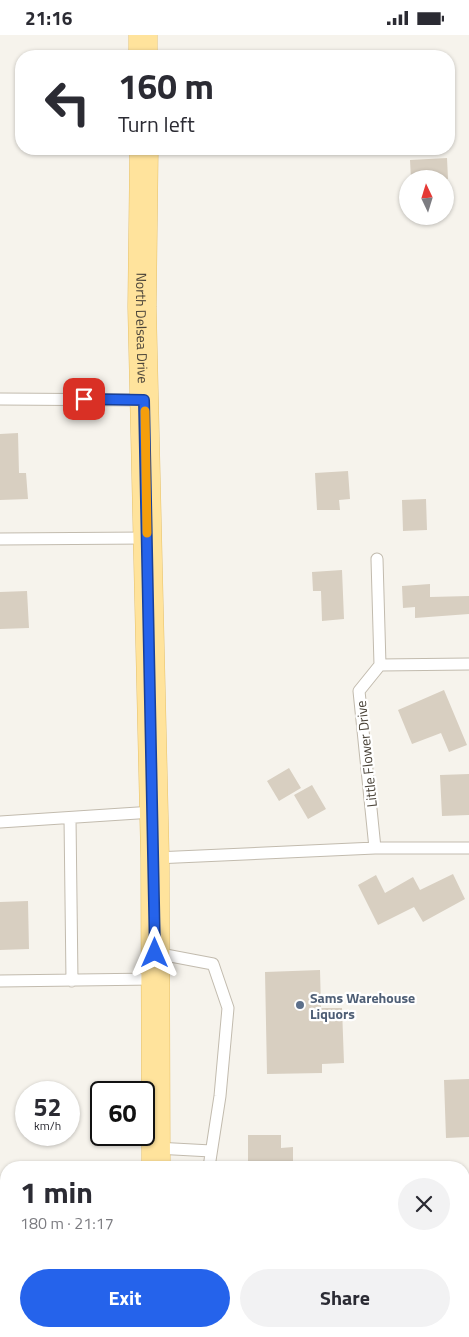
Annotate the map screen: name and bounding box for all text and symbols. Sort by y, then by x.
text: 21:16 [25,3,72,32]
text: 160 m [118,59,214,113]
icon: left [35,70,100,135]
text: Turn left [118,107,195,141]
north arrow [399,170,454,225]
map controls [399,170,454,225]
street label: North Delsea Drive [131,272,154,384]
pin [63,378,105,420]
icon: arrive [70,385,98,413]
street label: Little Flower Drive [350,700,382,808]
position arrow [128,926,180,978]
place label: Sams Warehouse Liquors [310,987,415,1024]
marker: Sams Warehouse Liquors [294,999,306,1011]
speed limit sign: 60 [90,1081,155,1146]
text: 52 [33,1088,62,1126]
text: km/h [34,1116,61,1135]
text: 1 min [20,1169,93,1215]
button: close [398,1178,450,1230]
text: 180 m · 21:17 [20,1211,114,1235]
button: Exit [20,1269,230,1327]
button: Share [240,1269,450,1327]

